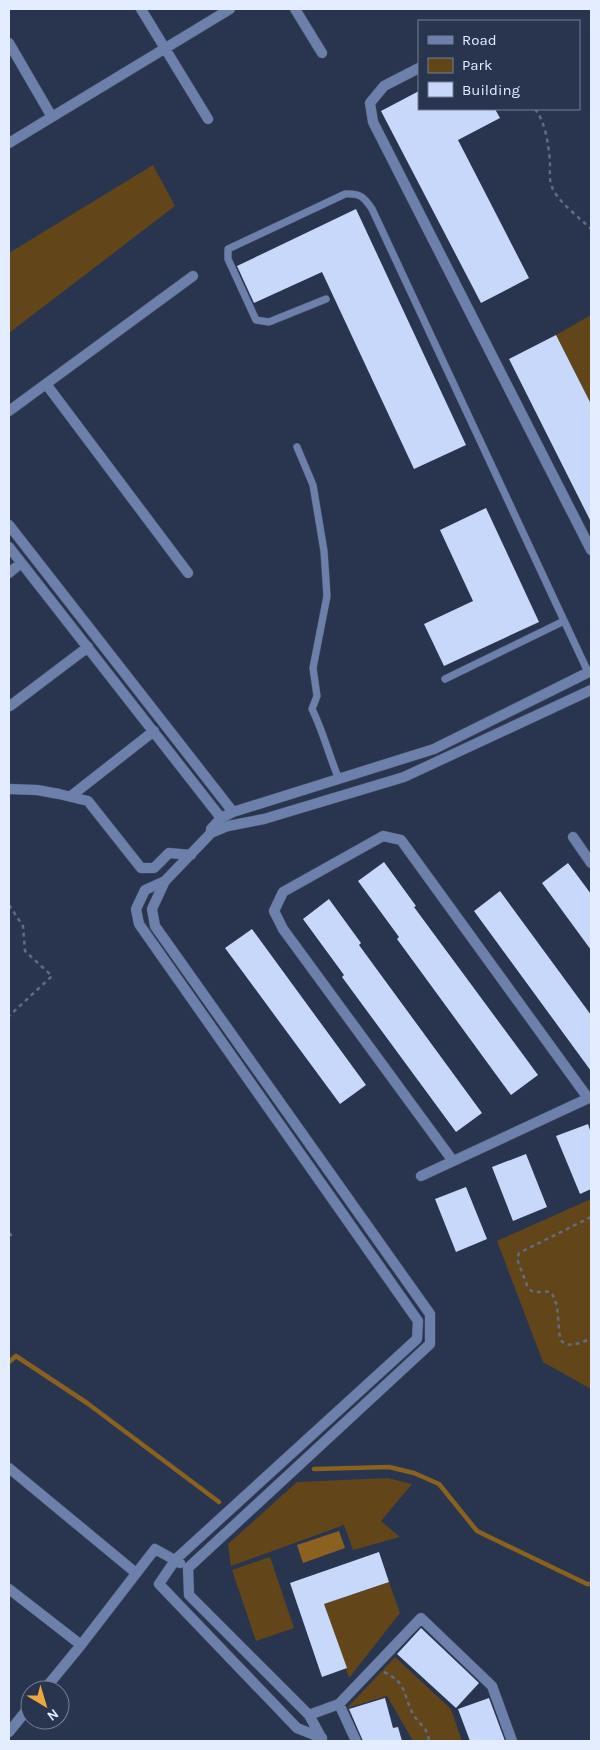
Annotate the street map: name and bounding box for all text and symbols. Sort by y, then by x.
legend [418,20,580,110]
text: Road [462,31,497,49]
text: Park [462,56,492,74]
text: Building [462,81,520,99]
north arrow [20,1680,70,1730]
text: N [44,1705,62,1725]

